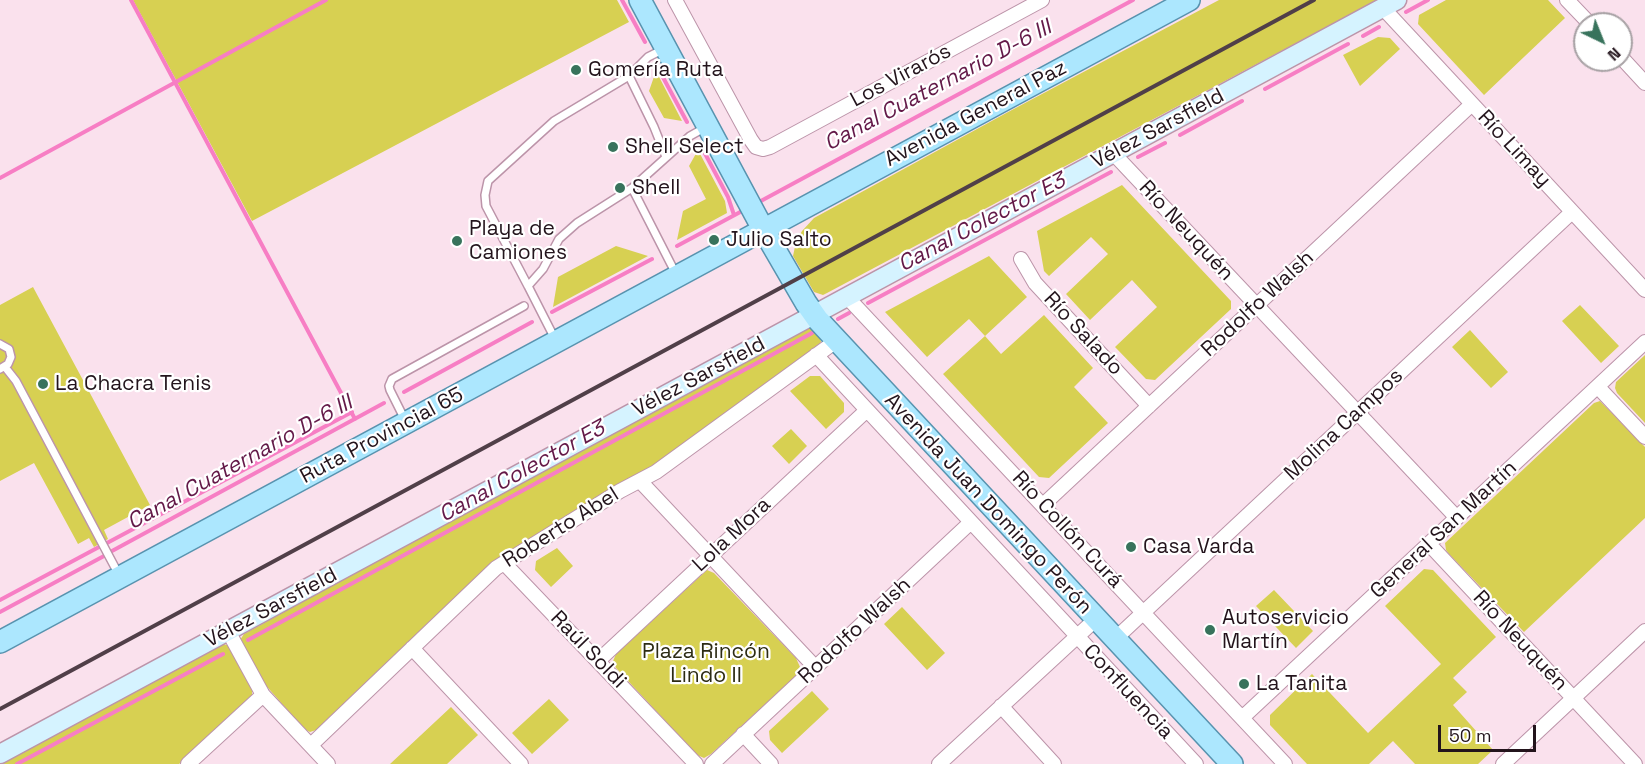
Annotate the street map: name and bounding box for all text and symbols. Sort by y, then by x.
north arrow [1573,12,1633,72]
water label: Canal Cuaternario D-6 III [820,15,1056,157]
street label: Los Virarós [846,39,956,113]
text: N [1603,43,1625,65]
street label: Avenida General Paz [881,55,1071,173]
place label: Gomería Ruta [588,57,724,83]
marker: Gomería Ruta [569,63,583,77]
street label: Vélez Sarsfield [1087,83,1229,175]
street label: Río Limay [1472,105,1556,193]
place label: Shell Select [625,134,744,160]
marker: Shell Select [606,140,620,154]
water label: Canal Colector E3 [894,168,1070,278]
place label: Shell [632,175,680,201]
street label: Río Neuquén [1133,176,1239,286]
marker: Shell [613,181,627,195]
place label: Playa de Camiones [469,216,567,266]
place label: Julio Salto [726,227,832,253]
marker: Julio Salto [707,233,721,247]
marker: Playa de Camiones [450,234,464,248]
street label: Rodolfo Walsh [1197,246,1319,362]
street label: Río Salado [1038,287,1128,381]
street label: Vélez Sarsfield [628,331,770,423]
street label: Molina Campos [1279,364,1409,486]
place label: La Chacra Tenis [55,371,211,397]
marker: La Chacra Tenis [36,377,50,391]
street label: Ruta Provincial 65 [296,382,468,490]
street label: Avenida Juan Domingo Perón [879,388,1097,620]
water label: Canal Cuaternario D-6 III [123,390,357,536]
water label: Canal Colector E3 [434,415,610,529]
street label: General San Martín [1366,456,1522,604]
street label: Río Collón Curá [1006,466,1128,594]
street label: Roberto Abel [498,482,624,574]
street label: Lola Mora [688,492,776,578]
place label: Casa Varda [1143,534,1254,560]
marker: Casa Varda [1124,540,1138,554]
street label: Vélez Sarsfield [200,562,342,654]
street label: Rodolfo Walsh [794,573,916,689]
street label: Río Neuquén [1467,586,1573,696]
place label: Autoservicio Martín [1222,605,1349,655]
street label: Raúl Soldi [545,606,631,694]
marker: Autoservicio Martín [1203,623,1217,637]
park label: Plaza Rincón Lindo II [642,639,770,689]
street label: Confluencia [1078,639,1178,745]
place label: La Tanita [1256,671,1347,697]
marker: La Tanita [1237,677,1251,691]
scale bar [1441,713,1538,751]
text: 50 m [1449,724,1491,747]

